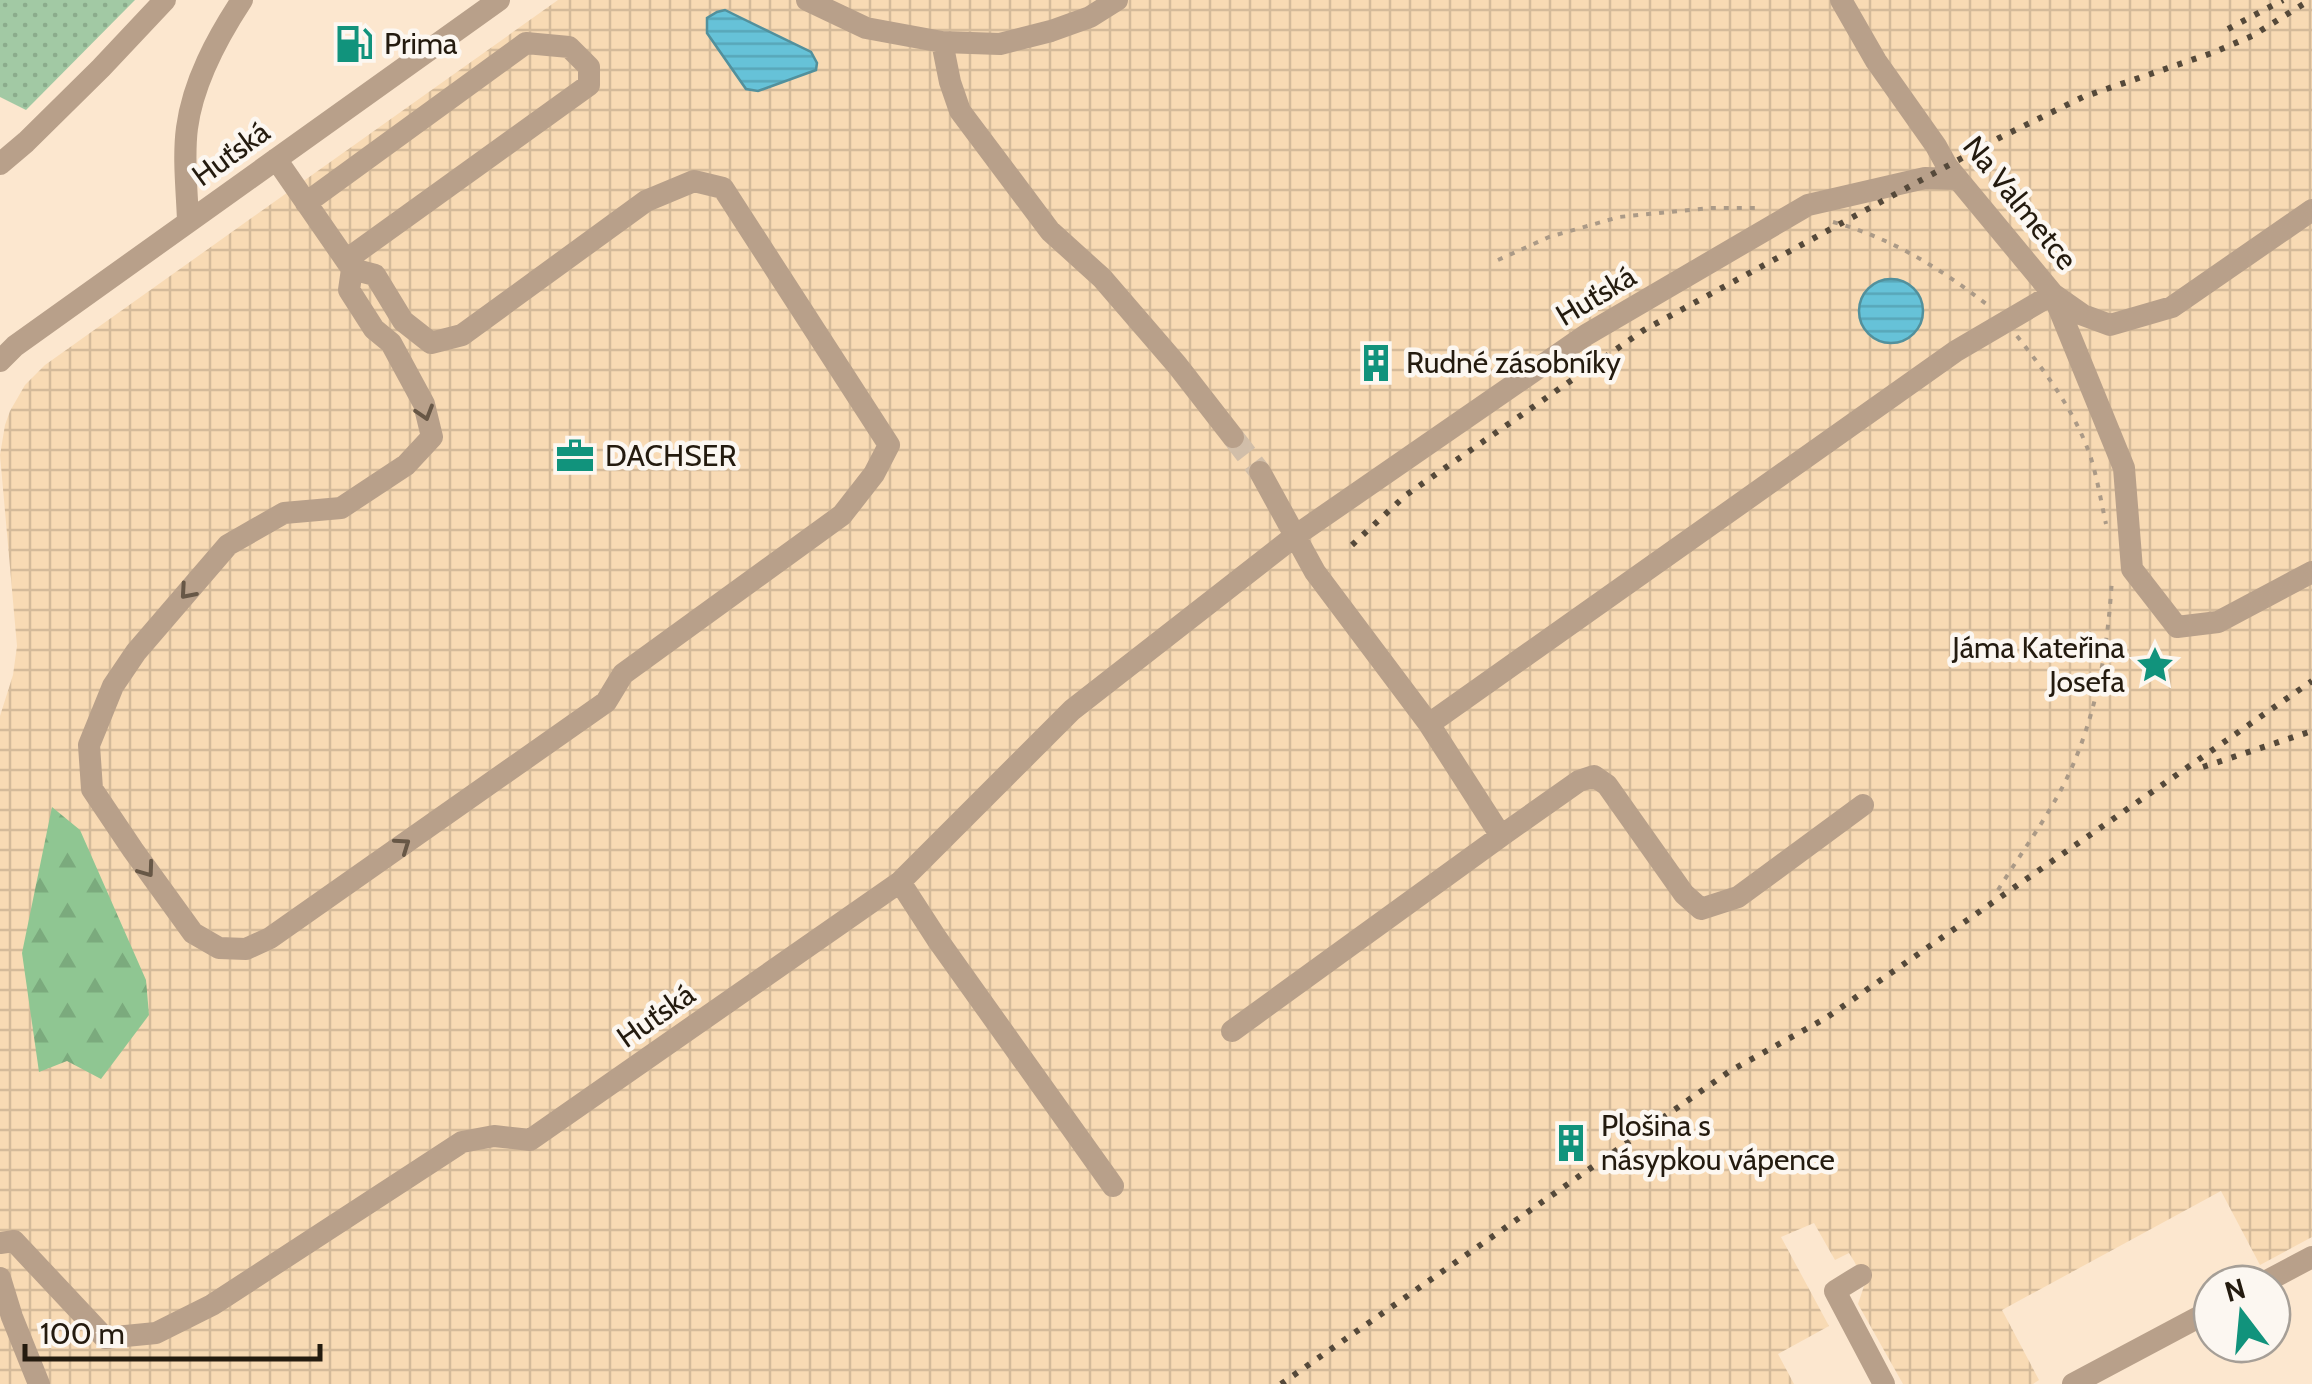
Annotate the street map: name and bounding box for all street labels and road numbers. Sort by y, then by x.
street label: Huťská [185,113,277,194]
street label: Na Valmetce [1955,128,2085,277]
street label: Huťská [1549,257,1643,334]
street label: Huťská [610,975,702,1056]

